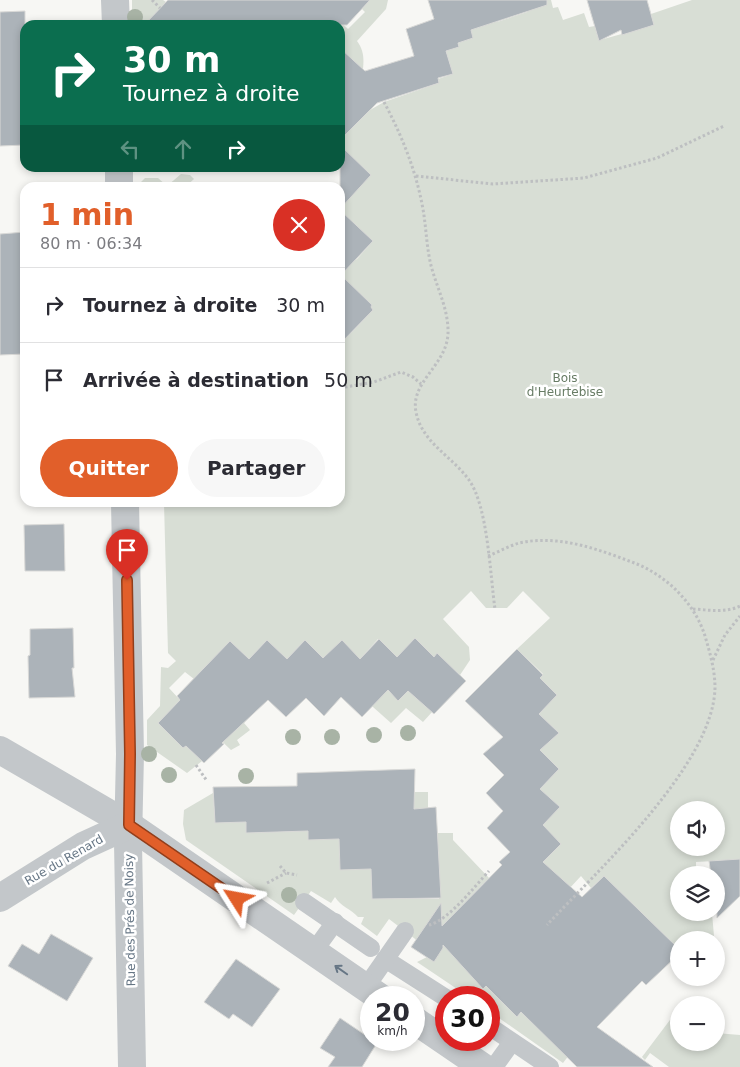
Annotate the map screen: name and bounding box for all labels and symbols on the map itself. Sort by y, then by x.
park label: Bois d'Heurtebise [527,371,603,399]
pin [106,529,148,580]
street label: Rue du Renard [22,832,106,888]
street label: Rue des Prés de Noisy [122,854,138,986]
position arrow [210,872,262,924]
one-way arrow [335,965,349,975]
speed limit sign: 30 [435,986,500,1051]

